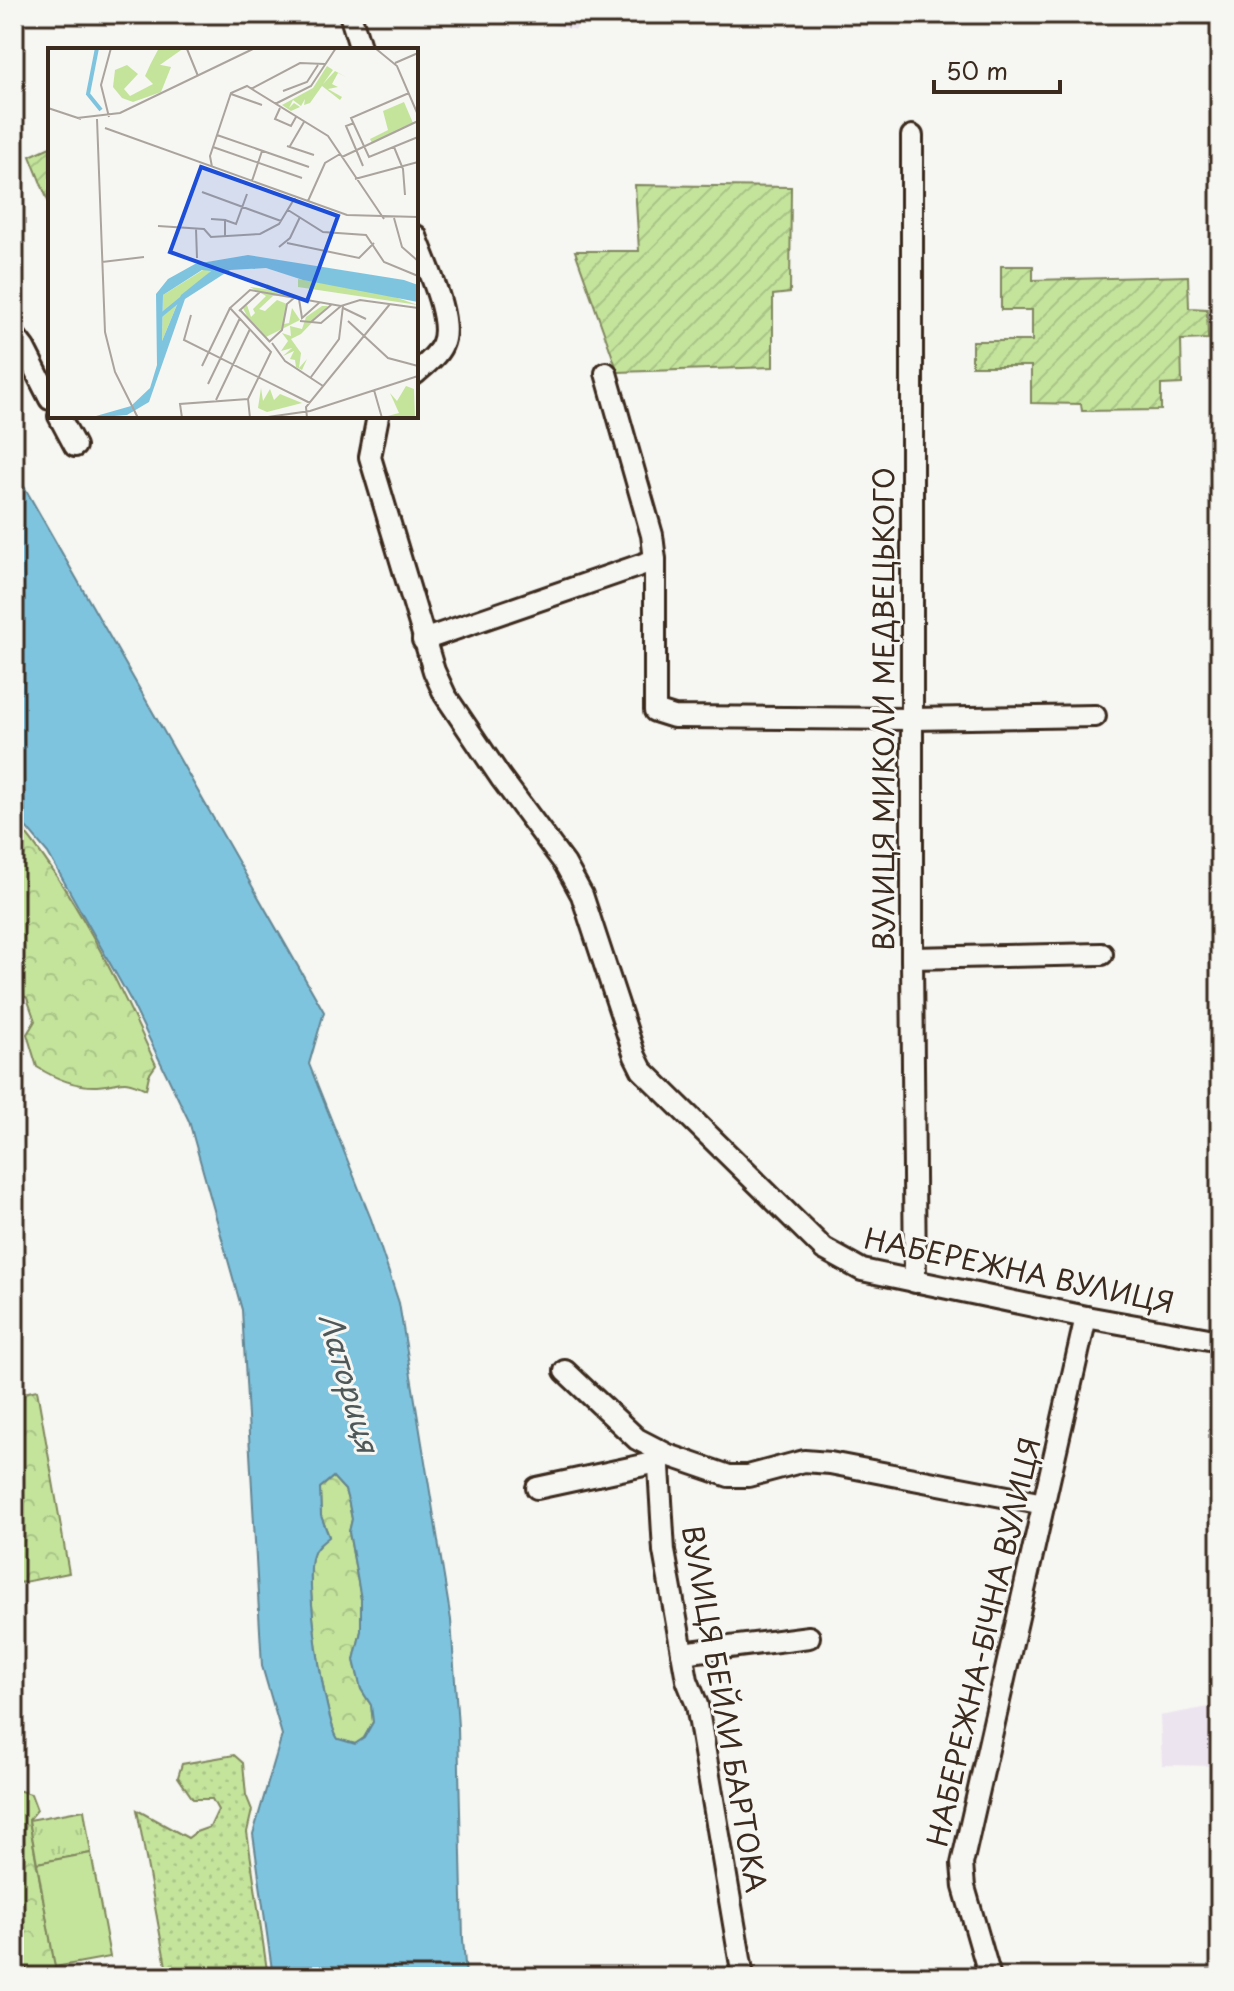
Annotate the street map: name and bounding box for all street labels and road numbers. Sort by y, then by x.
street label: ВУЛИЦЯ МИКОЛИ МЕДВЕЦЬКОГО [861,467,904,951]
street label: НАБЕРЕЖНА ВУЛИЦЯ [860,1216,1178,1323]
street label: НАБЕРЕЖНА-БІЧНА ВУЛИЦЯ [914,1433,1051,1850]
street label: ВУЛИЦЯ БЕЙЛИ БАРТОКА [672,1522,779,1896]

